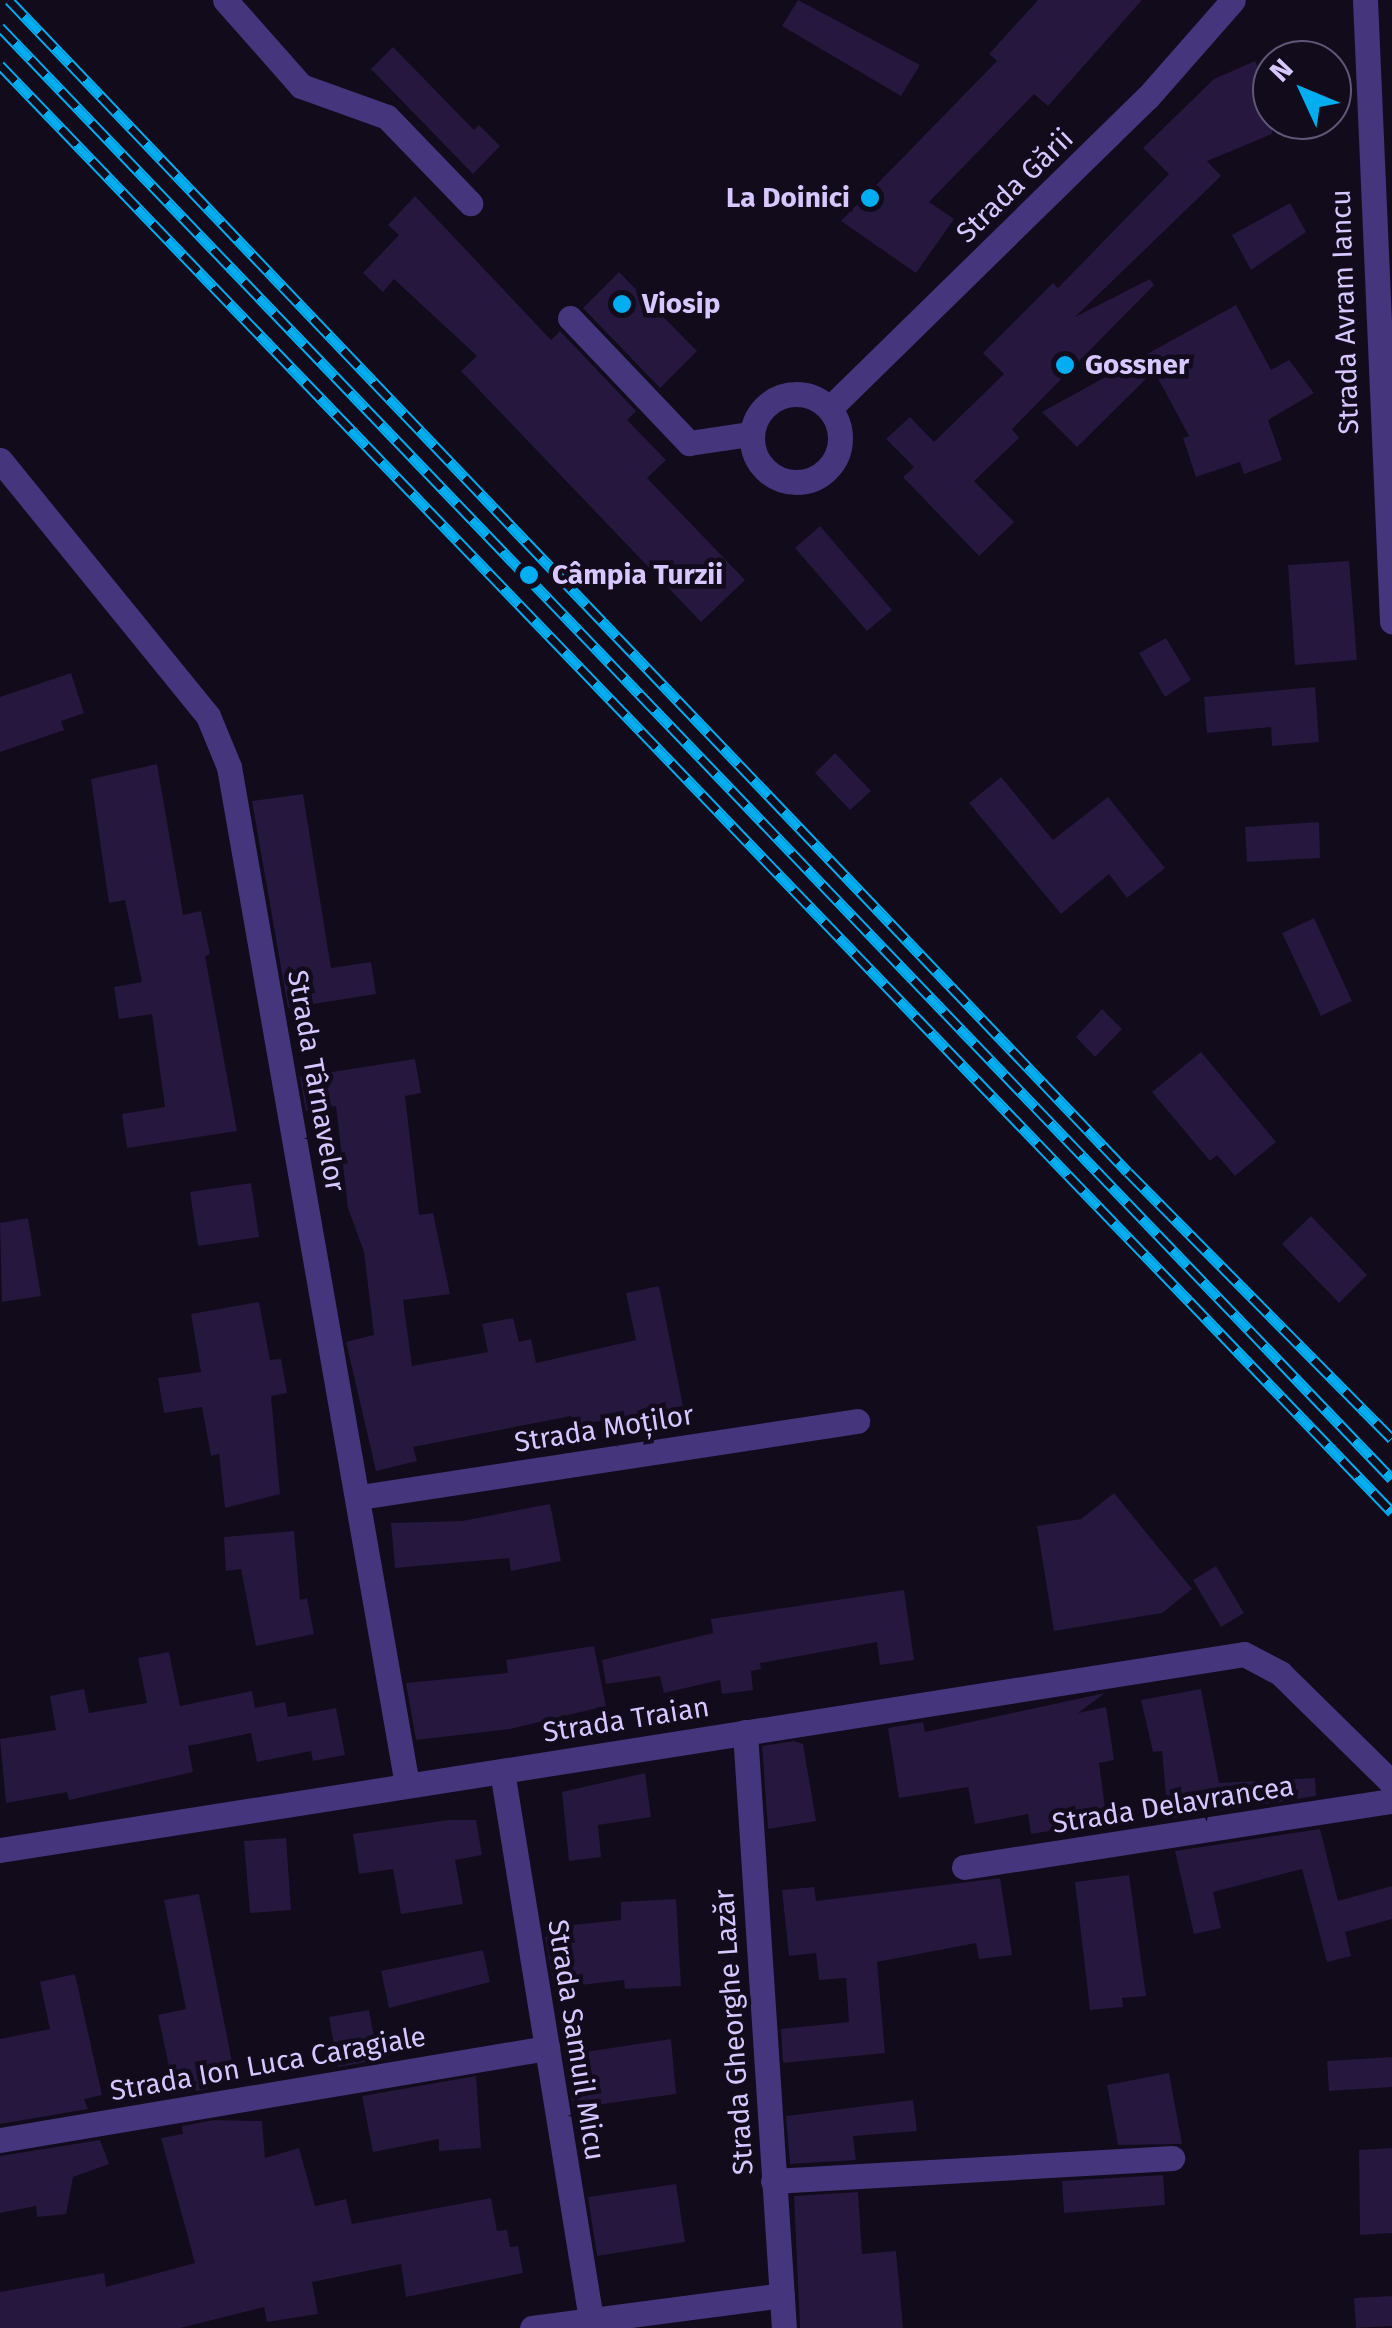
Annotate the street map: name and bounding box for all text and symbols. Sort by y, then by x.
north arrow [1252,40,1352,140]
text: N [1263,52,1300,88]
street label: Strada Gării [950,122,1080,250]
place label: La Doinici [726,181,850,215]
marker: La Doinici [859,187,881,209]
street label: Strada Avram Iancu [1324,189,1366,435]
place label: Viosip [642,287,720,321]
marker: Viosip [611,293,633,315]
place label: Gossner [1085,348,1189,382]
marker: Gossner [1054,354,1076,376]
place label: Câmpia Turzii [552,558,723,592]
marker: Câmpia Turzii [516,562,542,588]
street label: Strada Târnavelor [280,968,352,1194]
street label: Strada Moților [512,1398,696,1460]
street label: Strada Traian [540,1690,712,1750]
street label: Strada Delavrancea [1050,1769,1296,1841]
street label: Strada Gheorghe Lazăr [707,1888,761,2176]
street label: Strada Samuil Micu [540,1917,612,2163]
street label: Strada Ion Luca Caragiale [108,2020,428,2108]

